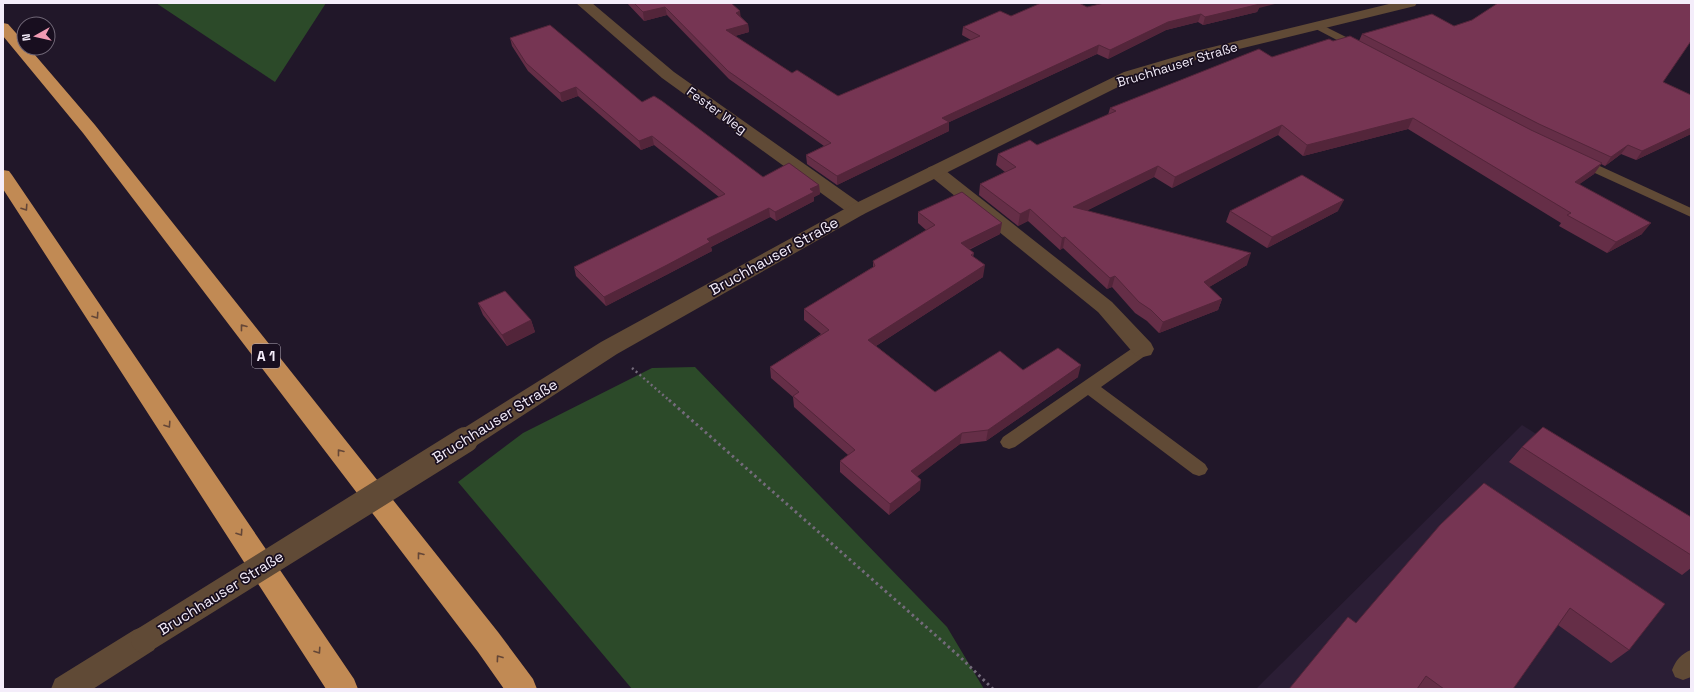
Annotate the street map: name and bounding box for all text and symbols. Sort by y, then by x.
north arrow [16,16,56,56]
text: N [19,33,34,42]
street label: Bruchhauser Straße [1115,38,1239,91]
street label: Fester Weg [683,83,750,138]
one-way arrow [20,204,27,211]
street label: Bruchhauser Straße [706,212,842,299]
one-way arrow [91,312,98,319]
one-way arrow [241,325,248,332]
road number: A 1 [252,344,280,368]
street label: Bruchhauser Straße [428,374,561,467]
one-way arrow [163,421,171,428]
one-way arrow [338,449,345,456]
one-way arrow [235,529,243,536]
street label: Bruchhauser Straße [154,546,287,639]
one-way arrow [418,552,425,559]
one-way arrow [313,647,321,654]
one-way arrow [497,655,504,662]

